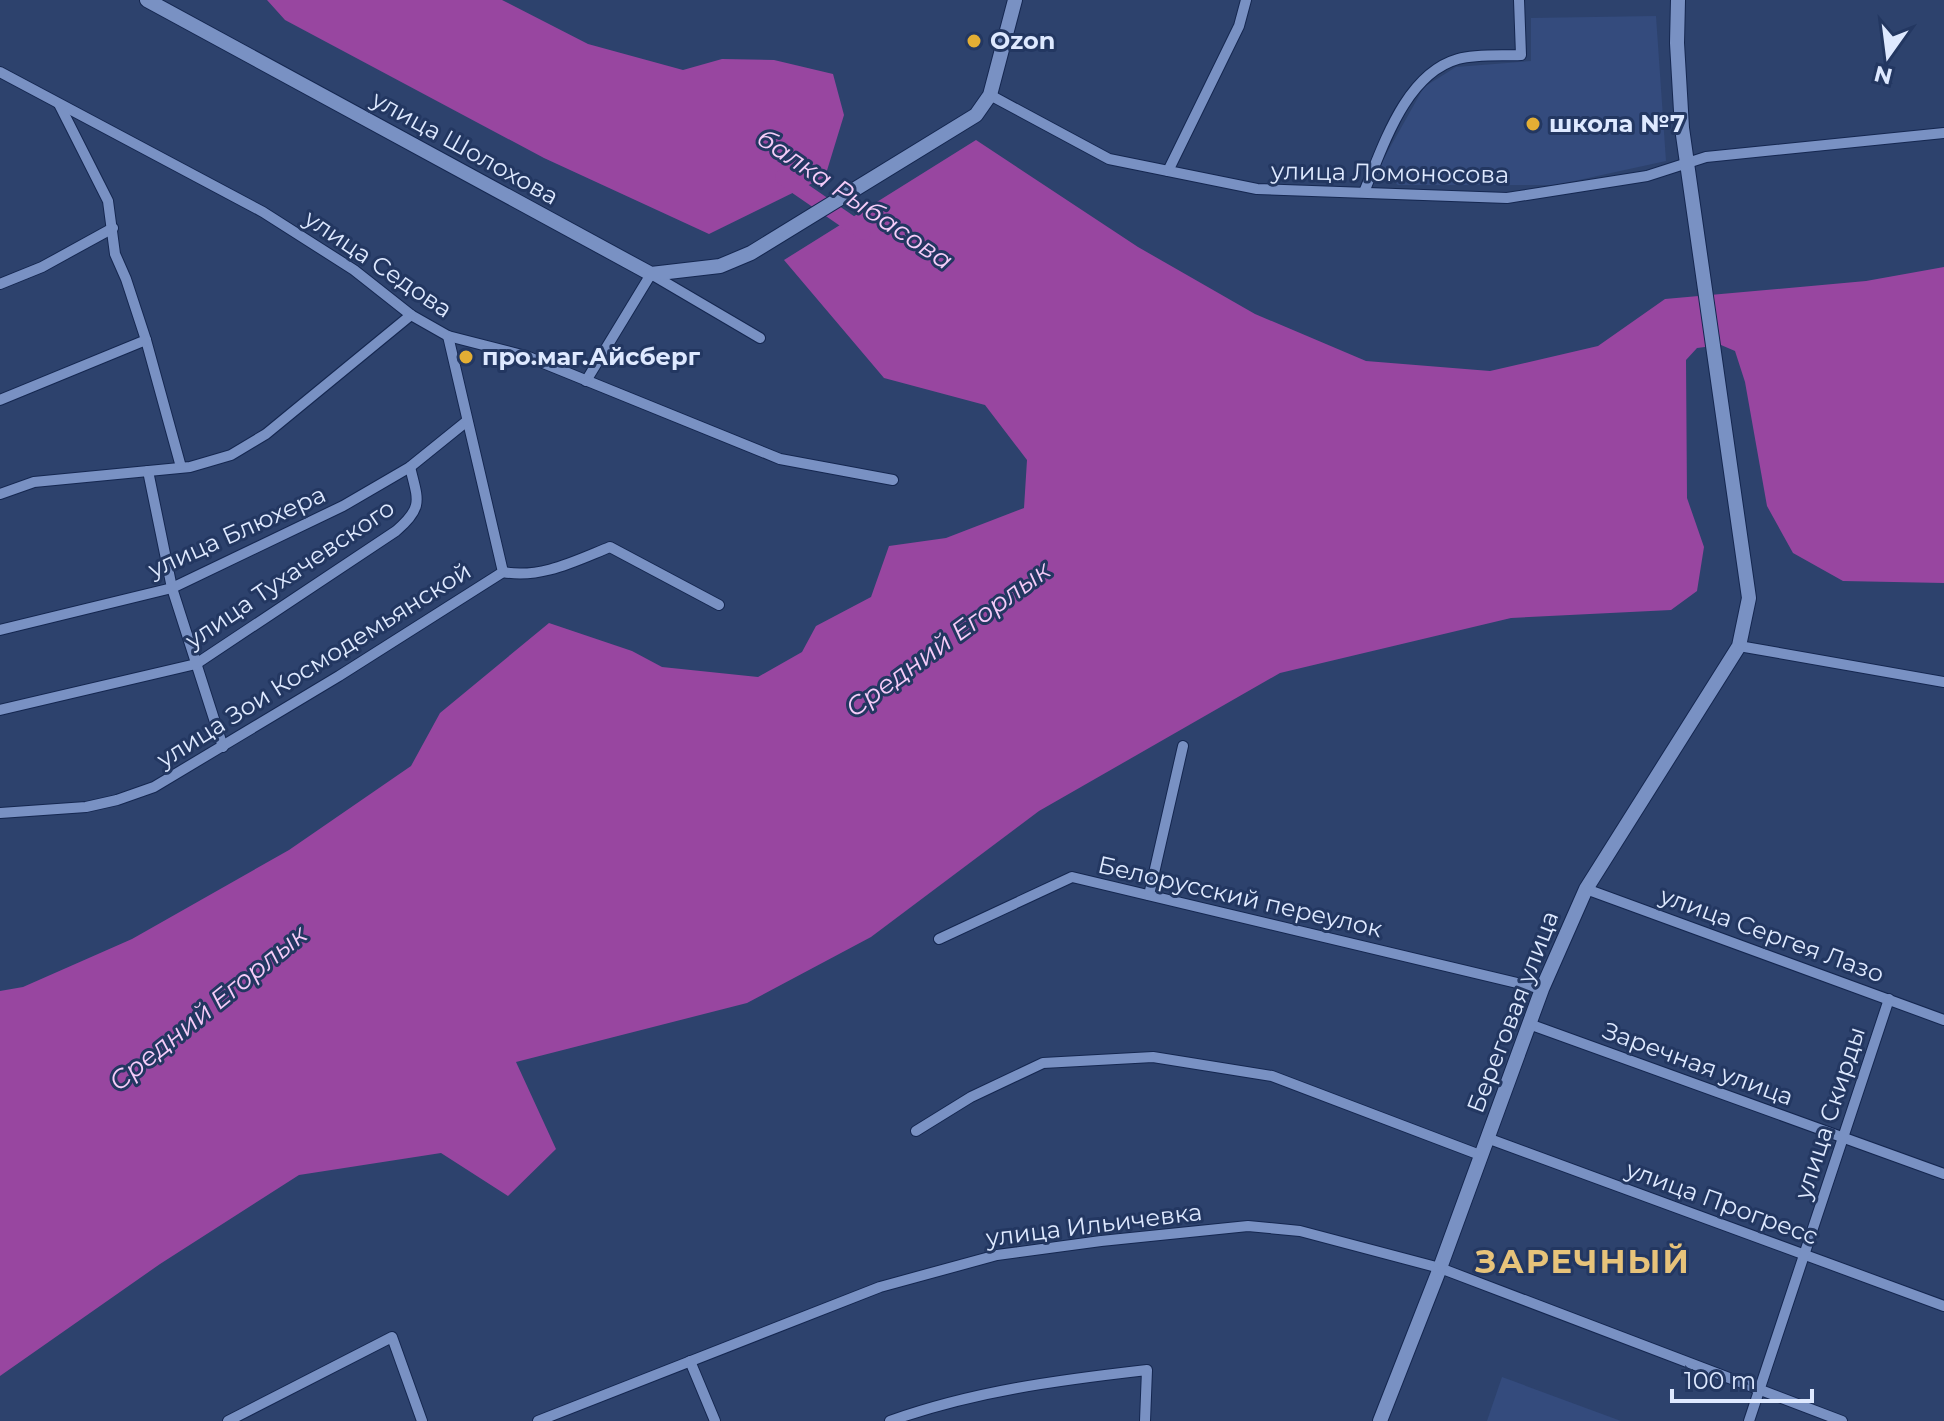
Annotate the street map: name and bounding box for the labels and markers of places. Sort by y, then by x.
place label: Ozon [990,26,1055,55]
marker: Ozon [965,32,983,50]
place label: школа №7 [1549,109,1685,138]
marker: школа №7 [1524,115,1542,133]
place label: про.маг.Айсберг [482,342,701,371]
marker: про.маг.Айсберг [457,348,475,366]

